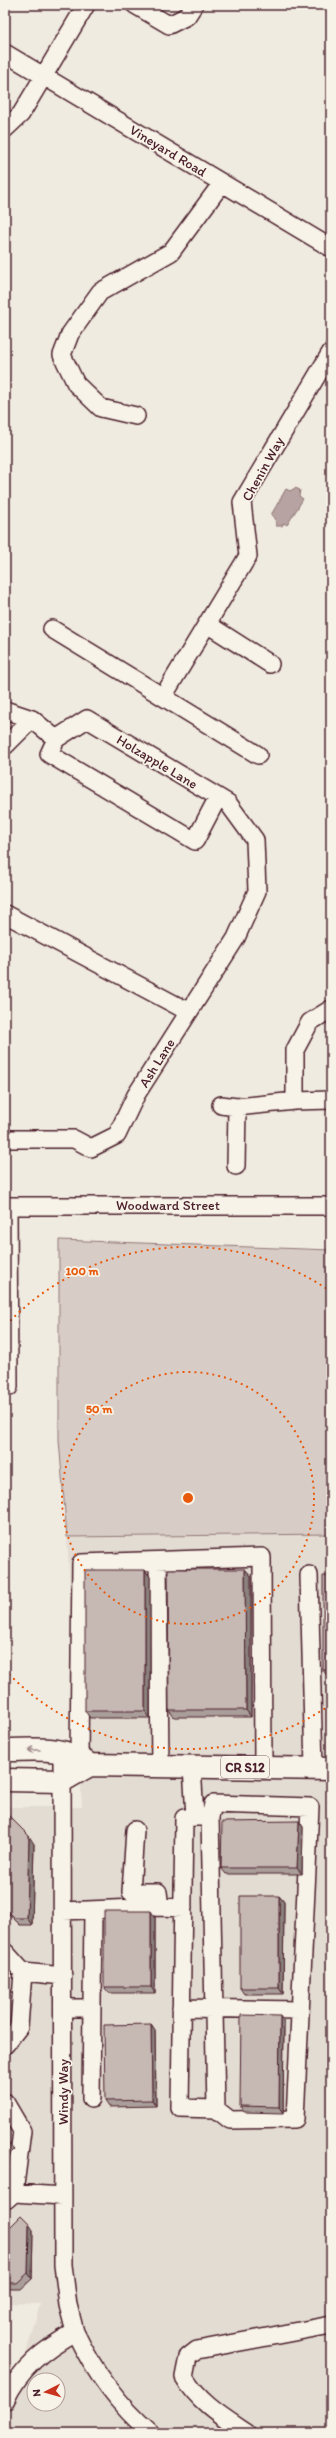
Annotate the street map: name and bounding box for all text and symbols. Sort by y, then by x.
street label: Vineyard Road [127,121,210,181]
street label: Chenin Way [238,433,288,504]
street label: Holzapple Lane [113,731,201,793]
street label: Ash Lane [135,1035,179,1091]
street label: Woodward Street [116,1197,220,1214]
text: 100 m [65,1264,99,1278]
text: 50 m [86,1402,113,1416]
centre of rings [181,1491,195,1505]
one-way arrow [28,1746,41,1754]
road number: CR S12 [221,1756,269,1778]
street label: Windy Way [55,2058,72,2125]
north arrow [26,2372,66,2412]
text: N [30,2389,43,2397]

